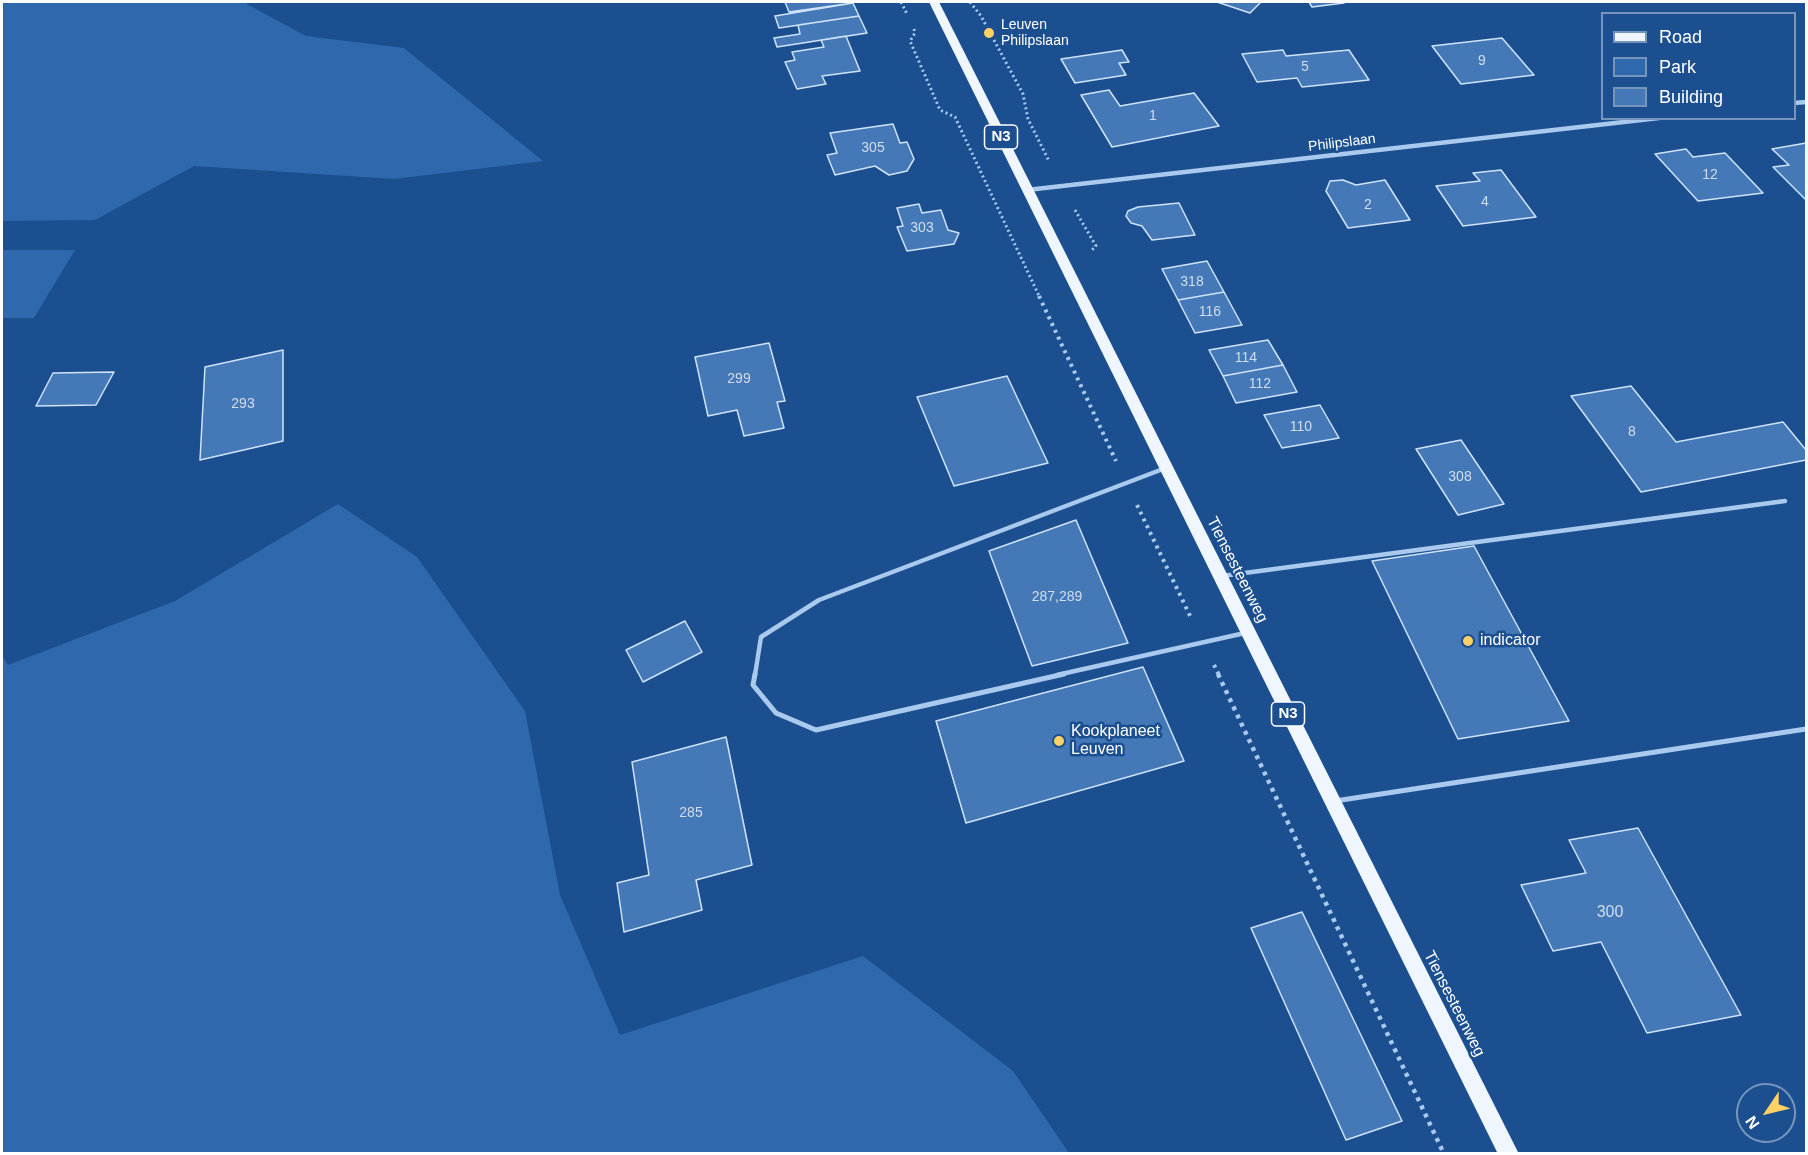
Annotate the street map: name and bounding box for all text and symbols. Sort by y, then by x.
legend [1601,12,1796,120]
place label: Leuven Philipslaan [1001,17,1069,50]
marker: Leuven Philipslaan [982,26,996,40]
text: Road [1659,27,1702,47]
house number: 9 [1478,53,1486,69]
text: Park [1659,57,1696,77]
house number: 5 [1301,59,1309,75]
text: Building [1659,87,1723,107]
house number: 1 [1149,108,1157,124]
road number: N3 [984,125,1018,149]
street label: Philipslaan [1307,131,1377,155]
house number: 305 [861,140,885,156]
house number: 12 [1702,167,1718,183]
house number: 4 [1481,194,1489,210]
house number: 2 [1364,197,1372,213]
house number: 303 [910,220,934,236]
house number: 318 [1180,274,1204,290]
house number: 116 [1199,304,1221,320]
house number: 114 [1235,350,1257,366]
house number: 299 [727,371,751,387]
house number: 112 [1249,376,1271,392]
house number: 293 [231,396,255,412]
house number: 110 [1290,419,1312,435]
house number: 8 [1628,424,1636,440]
house number: 308 [1448,469,1472,485]
street label: Tiensesteenweg [1202,514,1272,626]
house number: 287,289 [1032,589,1082,605]
place label: indicator [1480,631,1540,651]
marker: indicator [1461,634,1475,648]
road number: N3 [1272,702,1304,726]
place label: Kookplaneet Leuven [1071,722,1160,760]
marker: Kookplaneet Leuven [1052,734,1066,748]
house number: 285 [679,805,703,821]
house number: 300 [1597,903,1623,923]
street label: Tiensesteenweg [1419,948,1489,1060]
north arrow [1736,1083,1796,1143]
text: N [1742,1113,1763,1132]

